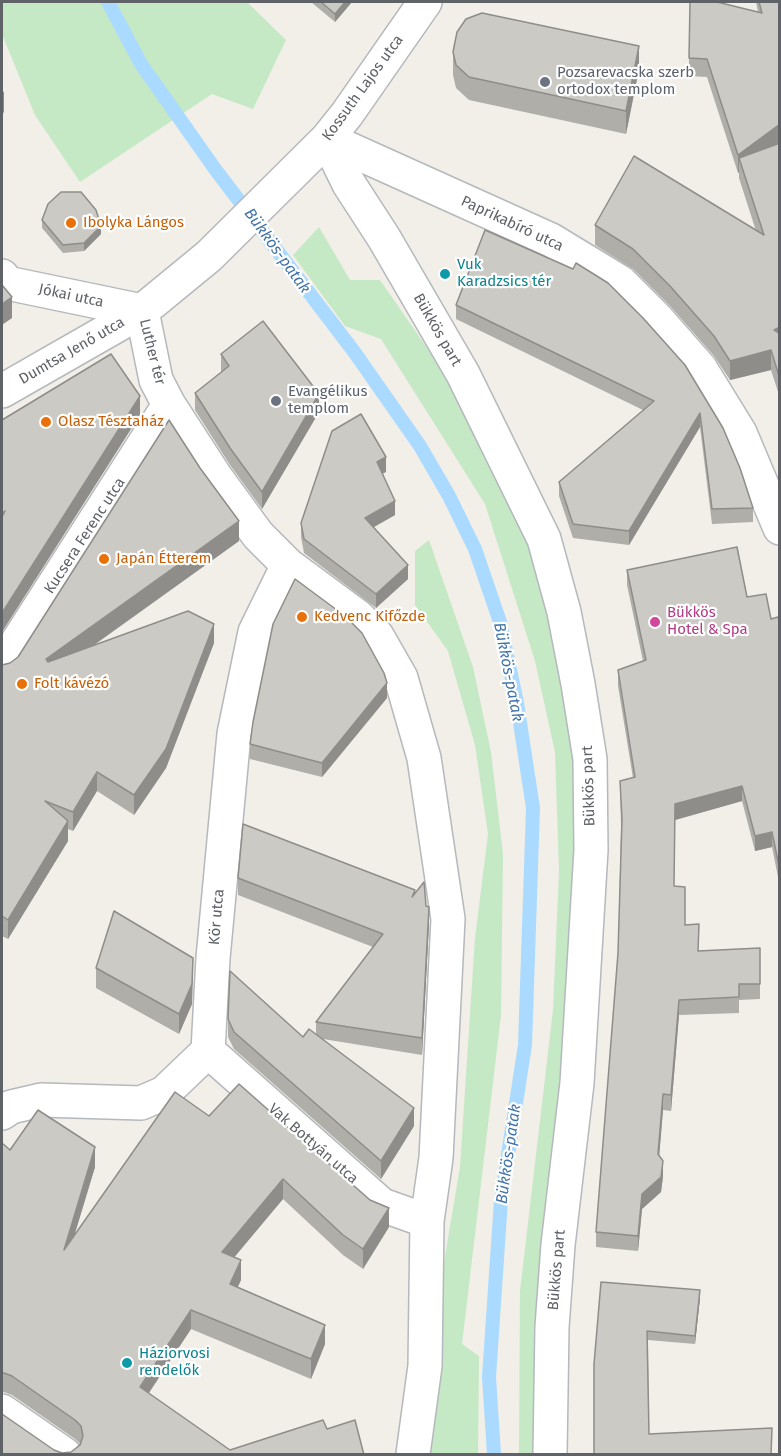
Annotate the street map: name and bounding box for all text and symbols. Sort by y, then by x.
street label: Kossuth Lajos utca [319,32,407,144]
place label: Pozsarevacska szerb ortodox templom [557,64,694,99]
marker: Pozsarevacska szerb ortodox templom [538,75,552,89]
street label: Paprikabíró utca [458,192,566,256]
water label: Bükkös-patak [240,205,314,297]
place label: Ibolyka Lángos [83,214,184,232]
marker: Ibolyka Lángos [64,216,78,230]
place label: Vuk Karadzsics tér [457,256,551,291]
marker: Vuk Karadzsics tér [438,267,452,281]
street label: Jókai utca [37,280,105,312]
street label: Bükkös part [409,290,465,370]
street label: Dumtsa Jenő utca [16,313,128,389]
street label: Luther tér [135,317,169,387]
place label: Evangélikus templom [288,383,367,418]
marker: Evangélikus templom [269,394,283,408]
place label: Olasz Tésztaház [58,413,164,431]
marker: Olasz Tésztaház [39,415,53,429]
street label: Kucsera Ferenc utca [41,475,129,597]
place label: Japán Étterem [116,550,211,568]
marker: Japán Étterem [97,552,111,566]
place label: Bükkös Hotel & Spa [667,604,748,639]
place label: Kedvenc Kifőzde [314,608,425,626]
marker: Kedvenc Kifőzde [295,610,309,624]
marker: Bükkös Hotel & Spa [648,615,662,629]
water label: Bükkös-patak [489,621,527,723]
place label: Folt kávézó [34,675,109,693]
marker: Folt kávézó [15,677,29,691]
street label: Bükkös part [579,745,599,827]
street label: Kör utca [206,888,228,946]
street label: Vak Bottyán utca [264,1100,362,1188]
water label: Bükkös-patak [492,1103,526,1205]
street label: Bükkös part [545,1229,569,1311]
place label: Háziorvosi rendelők [139,1345,210,1380]
marker: Háziorvosi rendelők [120,1356,134,1370]

